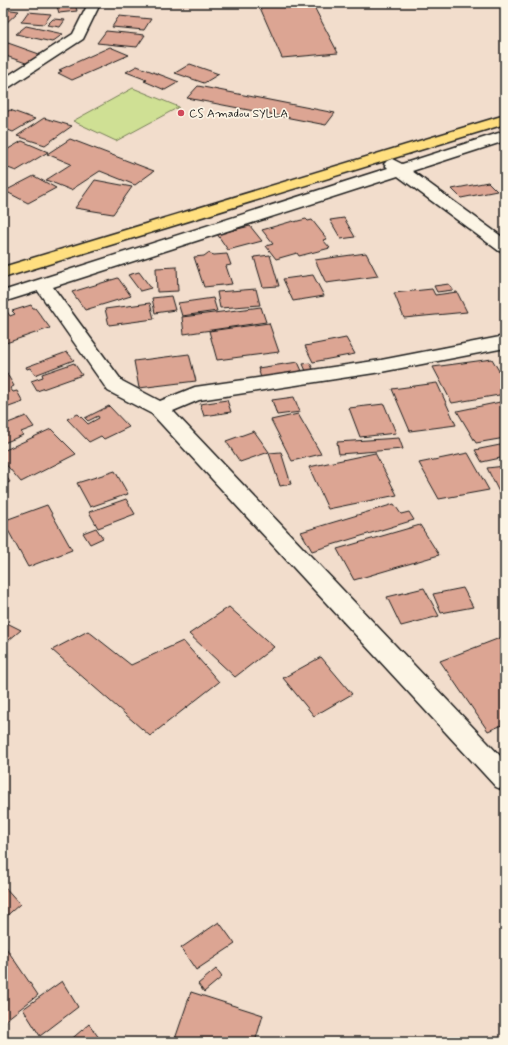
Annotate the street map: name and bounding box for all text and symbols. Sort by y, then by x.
place label: CS Amadou SYLLA [189,106,288,122]
marker: CS Amadou SYLLA [176,108,186,118]

